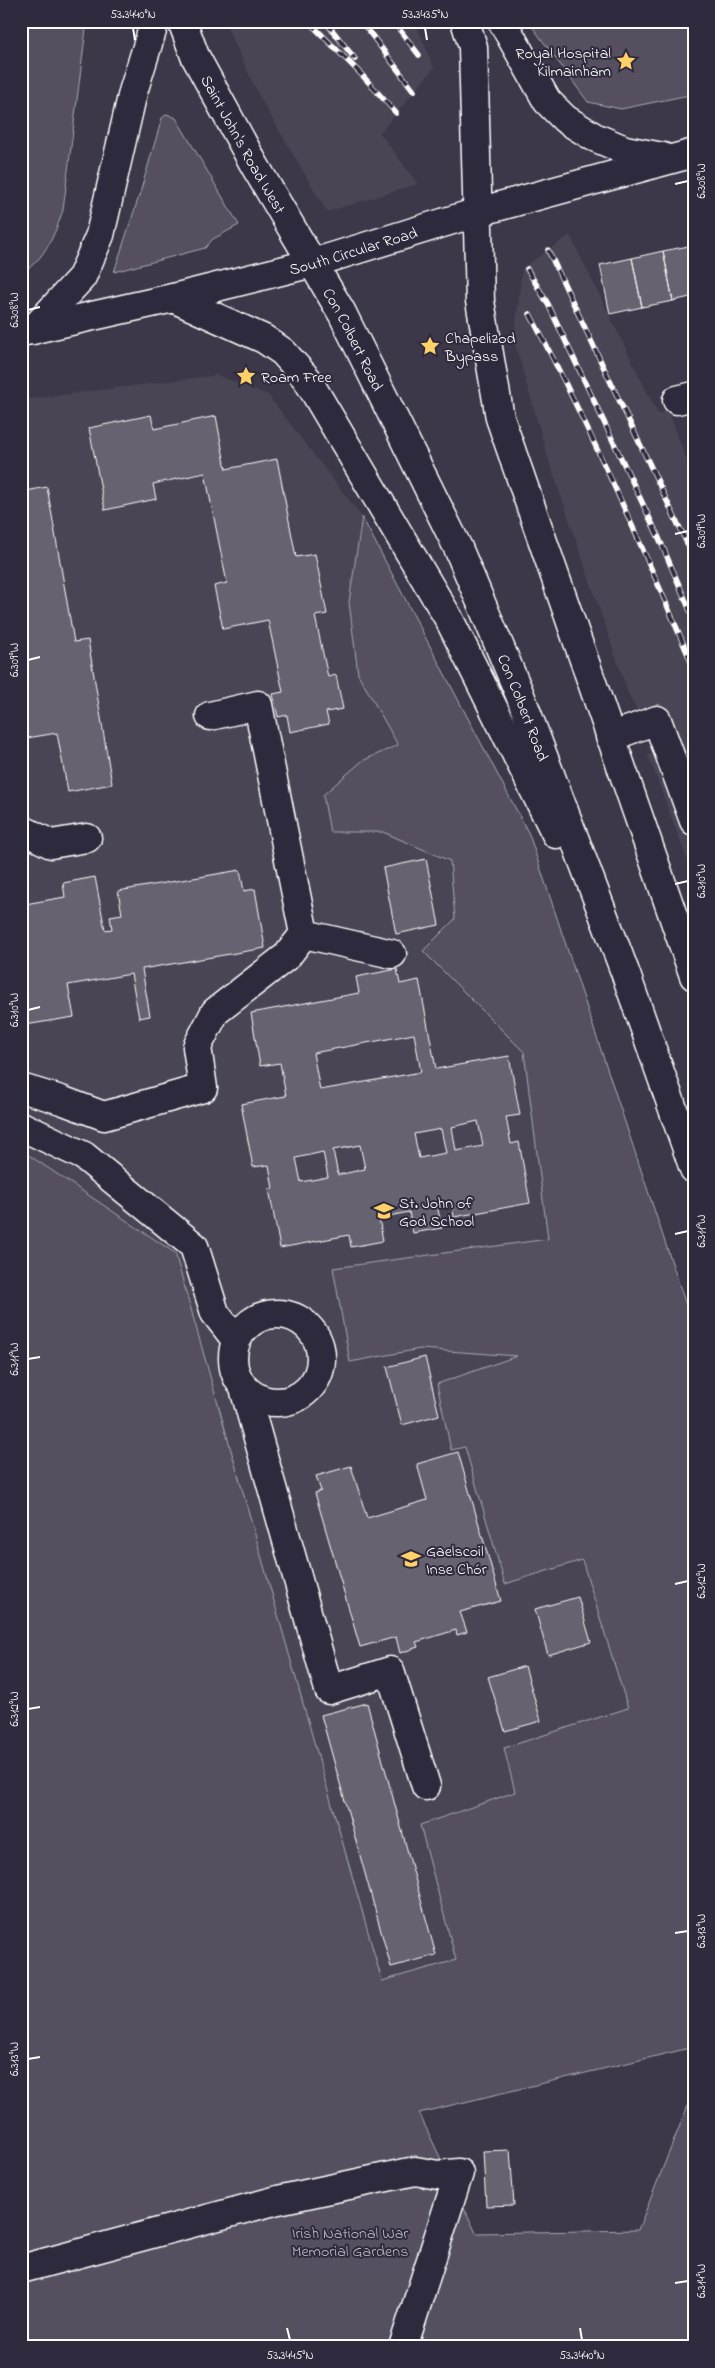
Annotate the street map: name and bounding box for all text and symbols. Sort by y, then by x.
text: 53.3440°N [110,6,156,24]
text: 53.3435°N [401,6,449,24]
place label: Royal Hospital Kilmainham [516,42,611,84]
place icon: Royal Hospital Kilmainham [615,50,637,72]
street label: Saint John's Road West [194,71,291,220]
text: 6.308°W [693,164,711,198]
street label: South Circular Road [287,221,421,283]
street label: Con Colbert Road [316,284,389,396]
text: 6.308°W [6,293,24,327]
place label: Chapelizod Bypass [444,327,515,369]
place icon: Chapelizod Bypass [419,335,441,357]
place icon: Roam Free [235,365,257,387]
place label: Roam Free [261,366,332,390]
text: 6.309°W [693,514,711,548]
text: 6.309°W [6,643,24,677]
street label: Con Colbert Road [490,651,554,765]
text: 6.310°W [693,864,711,898]
text: 6.310°W [6,993,24,1027]
place label: St. John of God School [399,1192,474,1234]
school or university icon: St. John of God School [373,1200,395,1222]
text: 6.311°W [693,1215,711,1247]
text: 6.311°W [6,1343,24,1375]
place label: Gaelscoil Inse Chór [426,1540,487,1582]
school or university icon: Gaelscoil Inse Chór [400,1548,422,1570]
text: 6.312°W [693,1564,711,1598]
text: 6.312°W [6,1692,24,1726]
text: 6.313°W [693,1914,711,1948]
text: 6.313°W [6,2042,24,2076]
park label: Irish National War Memorial Gardens [292,2222,408,2264]
text: 6.314°W [693,2264,711,2298]
text: 53.3445°N [266,2347,314,2365]
text: 53.3440°N [559,2347,605,2365]

